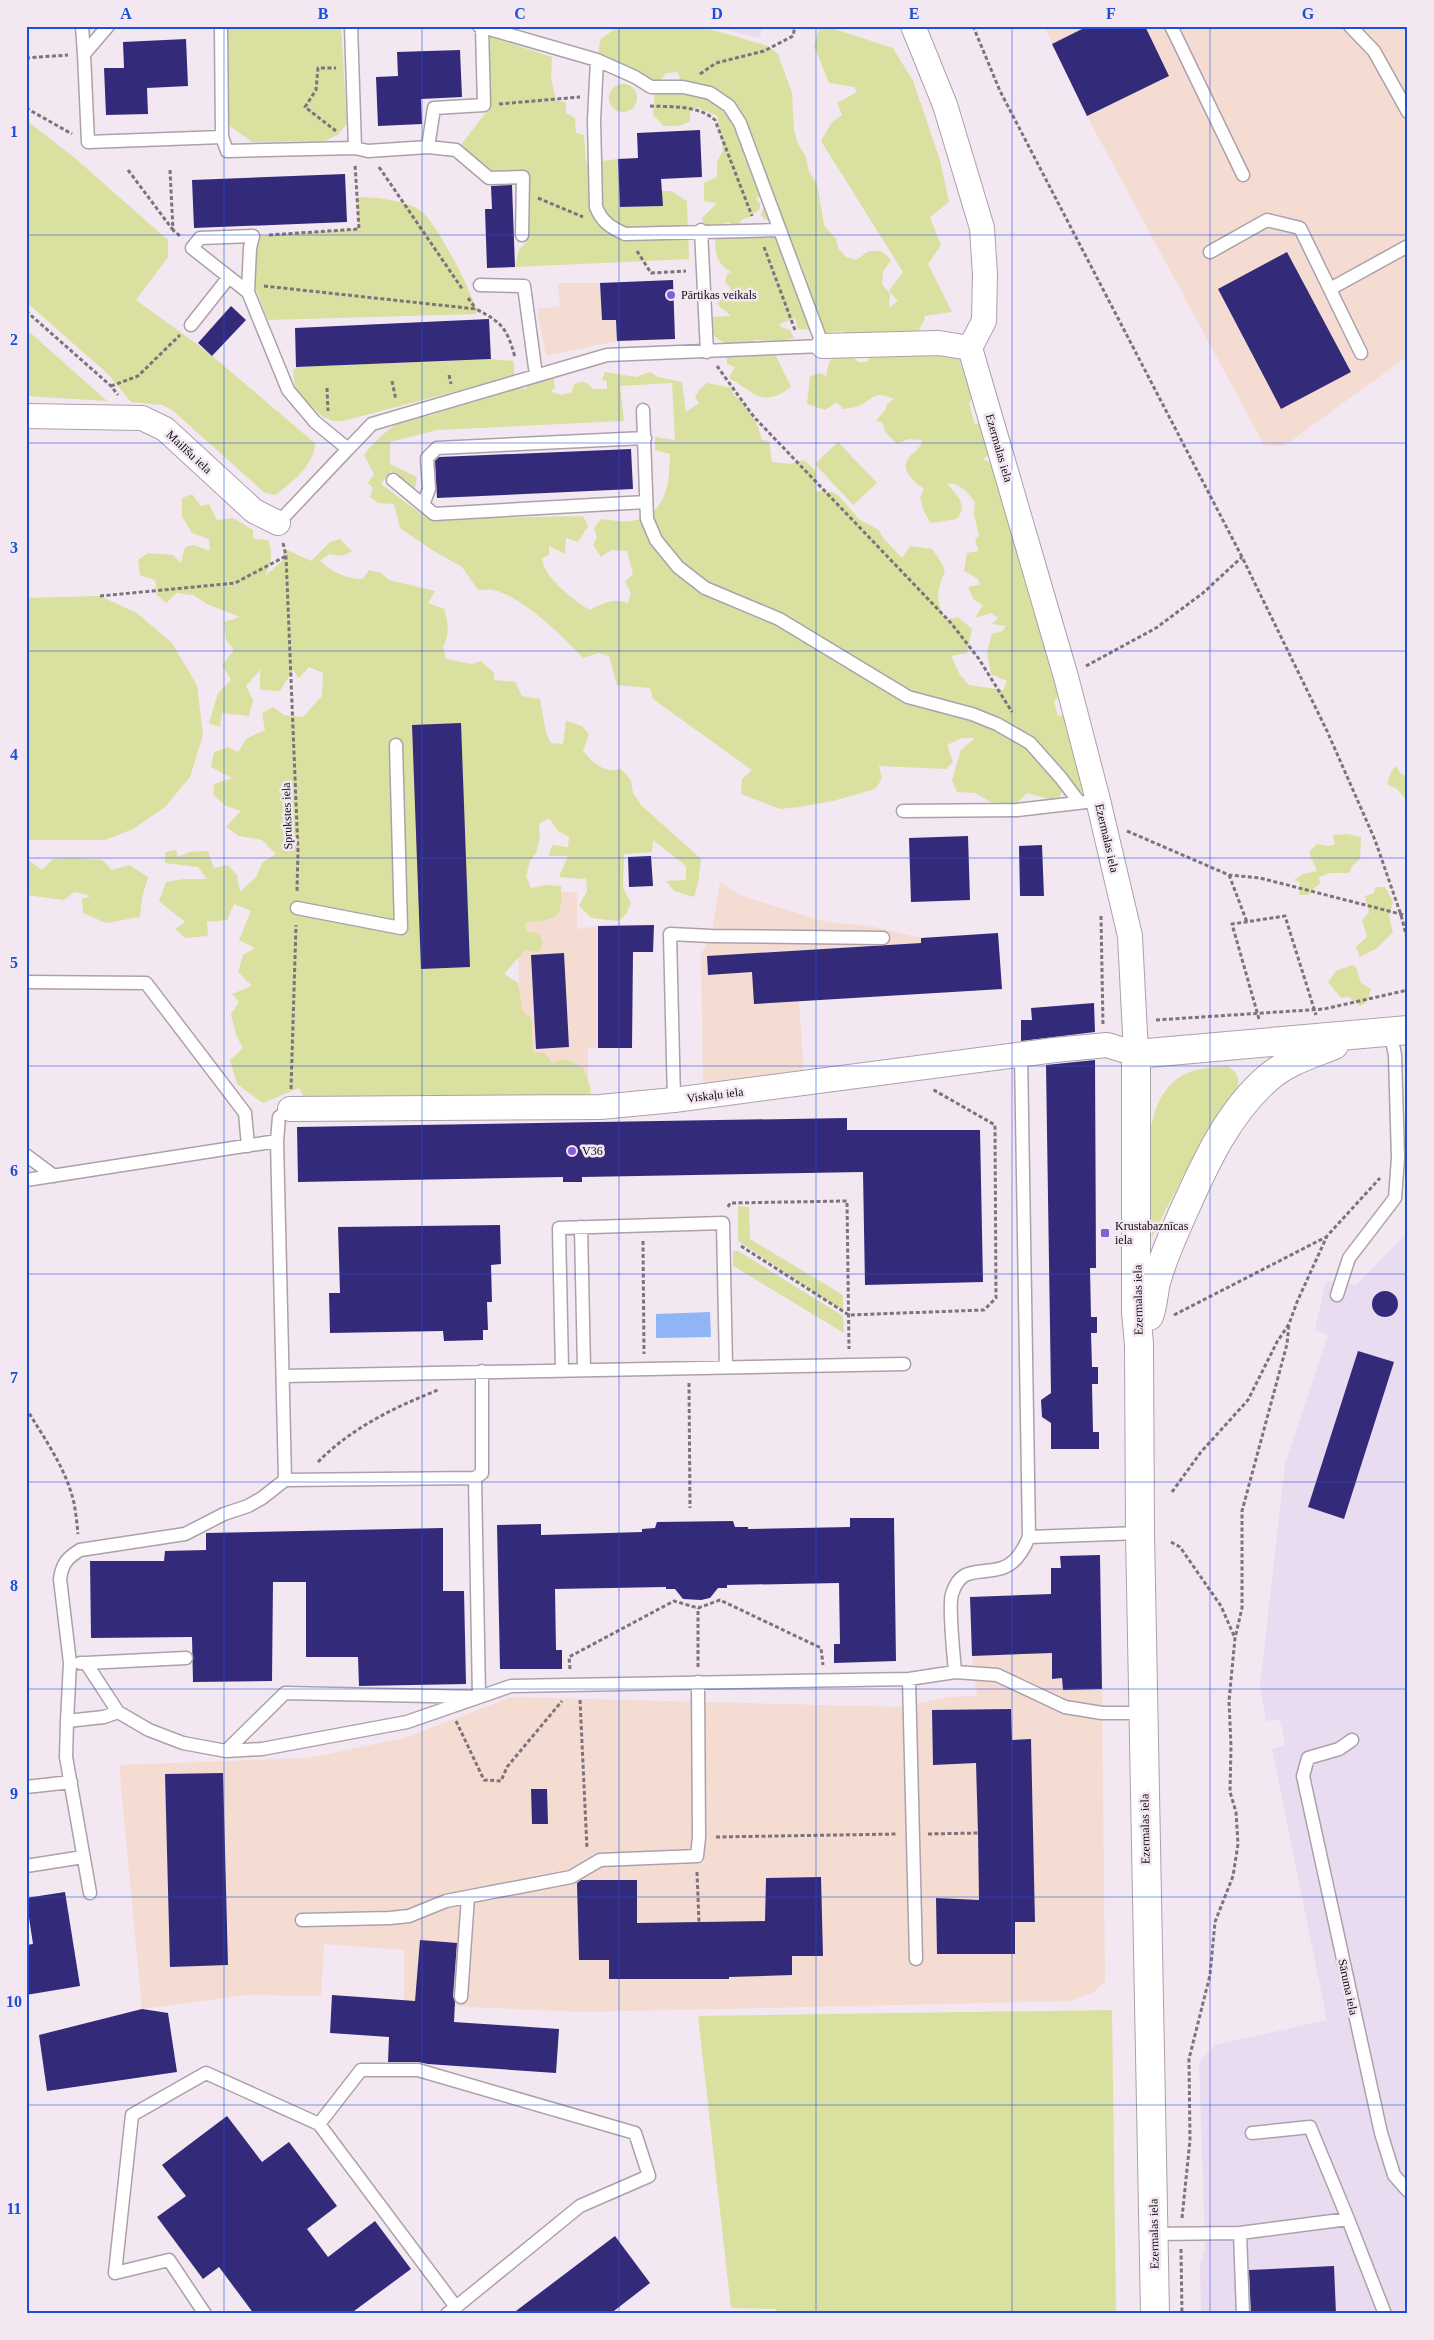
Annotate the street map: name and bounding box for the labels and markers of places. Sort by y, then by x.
place label: Pārtikas veikals [681,288,757,302]
marker: Pārtikas veikals [665,289,677,301]
place label: V36 [582,1144,603,1158]
marker: V36 [566,1145,578,1157]
place label: Krustabaznīcas iela [1115,1219,1189,1247]
marker: Krustabaznīcas iela [1099,1227,1111,1239]

